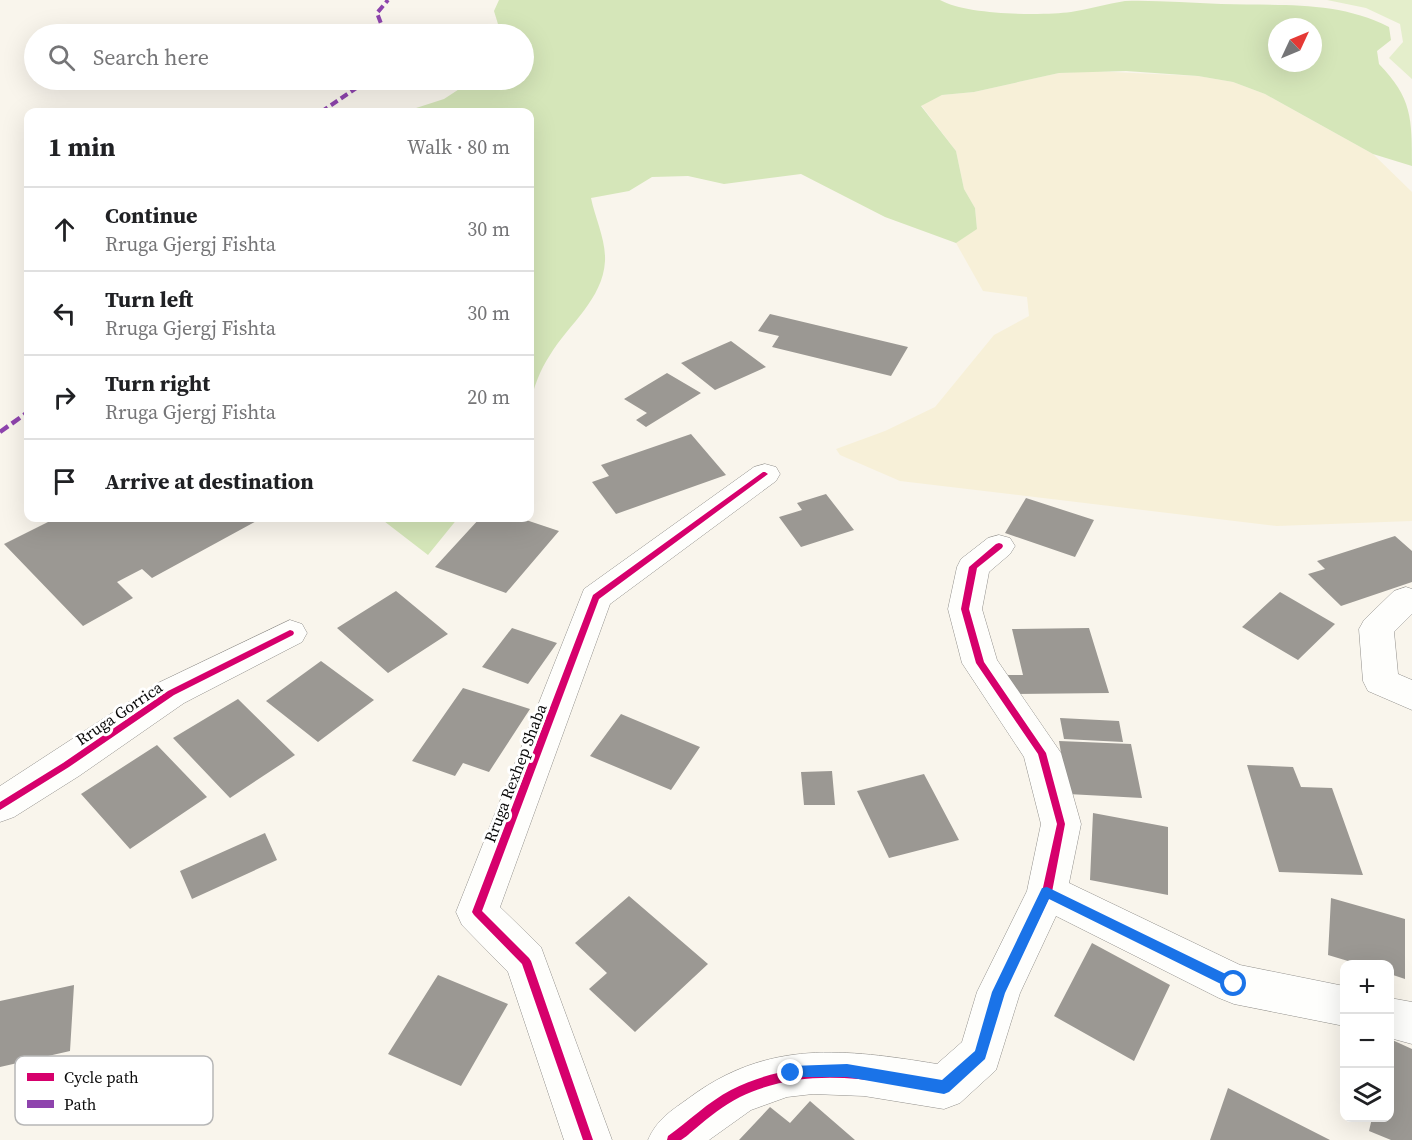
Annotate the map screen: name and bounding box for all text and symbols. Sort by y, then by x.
north arrow [1268,18,1322,72]
search box [24,24,534,90]
icon: search [45,41,78,74]
text: Search here [93,42,209,72]
text: 1 min [48,129,115,165]
text: Walk · 80 m [407,133,510,161]
text: Continue [105,200,198,230]
icon: ahead [48,213,81,246]
text: 30 m [467,215,510,243]
text: Rruga Gjergj Fishta [105,230,276,258]
text: Turn left [105,284,193,314]
icon: left [48,297,81,330]
text: 30 m [467,299,510,327]
text: Rruga Gjergj Fishta [105,314,276,342]
text: Turn right [105,368,210,398]
icon: right [48,381,81,414]
text: 20 m [467,383,510,411]
text: Rruga Gjergj Fishta [105,398,276,426]
icon: arrive [48,465,81,498]
text: Arrive at destination [105,466,314,496]
street label: Rruga Gorrica [71,675,167,750]
street label: Rruga Rexhep Shaba [478,700,552,846]
map controls [1340,960,1394,1122]
button: + [1340,960,1394,1014]
route start [1220,970,1246,996]
button: − [1340,1014,1394,1068]
legend [15,1056,213,1125]
route end [777,1059,803,1085]
text: Cycle path [64,1066,139,1088]
button: layers [1340,1068,1394,1122]
text: Path [64,1093,97,1115]

